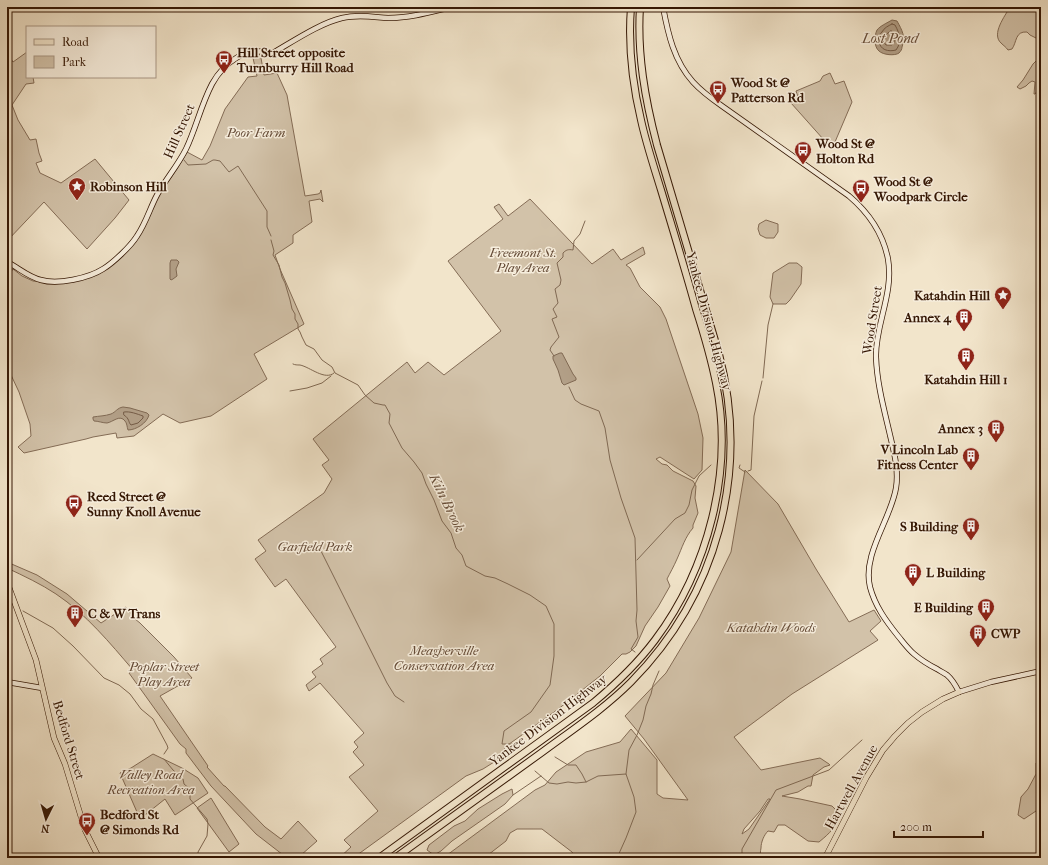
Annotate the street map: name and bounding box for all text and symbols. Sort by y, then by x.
legend [26,26,156,78]
water label: Lost Pond [861,30,920,47]
text: Road [62,35,89,49]
place label: Hill Street opposite Turnburry Hill Road [236,45,355,76]
bus stop icon: Hill Street opposite Turnburry Hill Road [214,49,234,74]
text: Park [62,55,87,69]
place label: Wood St @ Patterson Rd [730,75,805,105]
bus stop icon: Wood St @ Patterson Rd [708,79,728,104]
street label: Hill Street [160,101,198,161]
park label: Poor Farm [226,125,285,140]
place label: Wood St @ Holton Rd [815,136,875,166]
bus stop icon: Wood St @ Holton Rd [793,140,813,165]
place label: Wood St @ Woodpark Circle [873,174,968,205]
place icon: Robinson Hill [67,176,87,201]
bus stop icon: Wood St @ Woodpark Circle [851,178,871,203]
place label: Robinson Hill [90,179,167,194]
park label: Freemont St. Play Area [489,245,557,275]
street label: Yankee Division Highway [683,249,735,393]
street label: Wood Street [859,284,885,356]
place icon: Katahdin Hill [993,285,1013,310]
place label: Katahdin Hill [914,288,990,303]
building icon: Annex 4 [954,307,974,332]
place label: Annex 4 [903,310,952,326]
building icon: Katahdin Hill 1 [956,346,976,371]
place label: Katahdin Hill 1 [924,372,1008,387]
building icon: Annex 3 [986,418,1006,443]
place label: Annex 3 [937,421,983,437]
place label: V Lincoln Lab Fitness Center [876,442,958,472]
building icon: V Lincoln Lab Fitness Center [961,446,981,471]
water label: Kiln Brook [425,470,469,535]
place label: Reed Street @ Sunny Knoll Avenue [87,489,201,520]
bus stop icon: Reed Street @ Sunny Knoll Avenue [64,493,84,518]
building icon: S Building [961,516,981,541]
place label: S Building [900,519,959,535]
park label: Garfield Park [277,539,353,554]
building icon: L Building [903,562,923,587]
place label: L Building [926,565,986,581]
building icon: E Building [976,597,996,622]
place label: E Building [914,600,974,616]
building icon: C & W Trans [65,603,85,628]
place label: C & W Trans [88,606,161,621]
park label: Katahdin Woods [725,620,817,635]
building icon: CWP [968,623,988,648]
place label: CWP [991,626,1021,641]
park label: Meagherville Conservation Area [394,643,494,673]
park label: Poplar Street Play Area [128,659,200,689]
street label: Yankee Division Highway [486,670,611,770]
street label: Bedford Street [50,699,88,782]
street label: Hartwell Avenue [822,742,881,832]
park label: Valley Road Recreation Area [106,767,195,797]
north arrow [26,799,66,839]
place label: Bedford St @ Simonds Rd [100,807,180,837]
bus stop icon: Bedford St @ Simonds Rd [77,811,97,836]
scale bar [894,813,983,839]
text: 200 m [900,820,932,834]
text: N [40,822,50,835]

